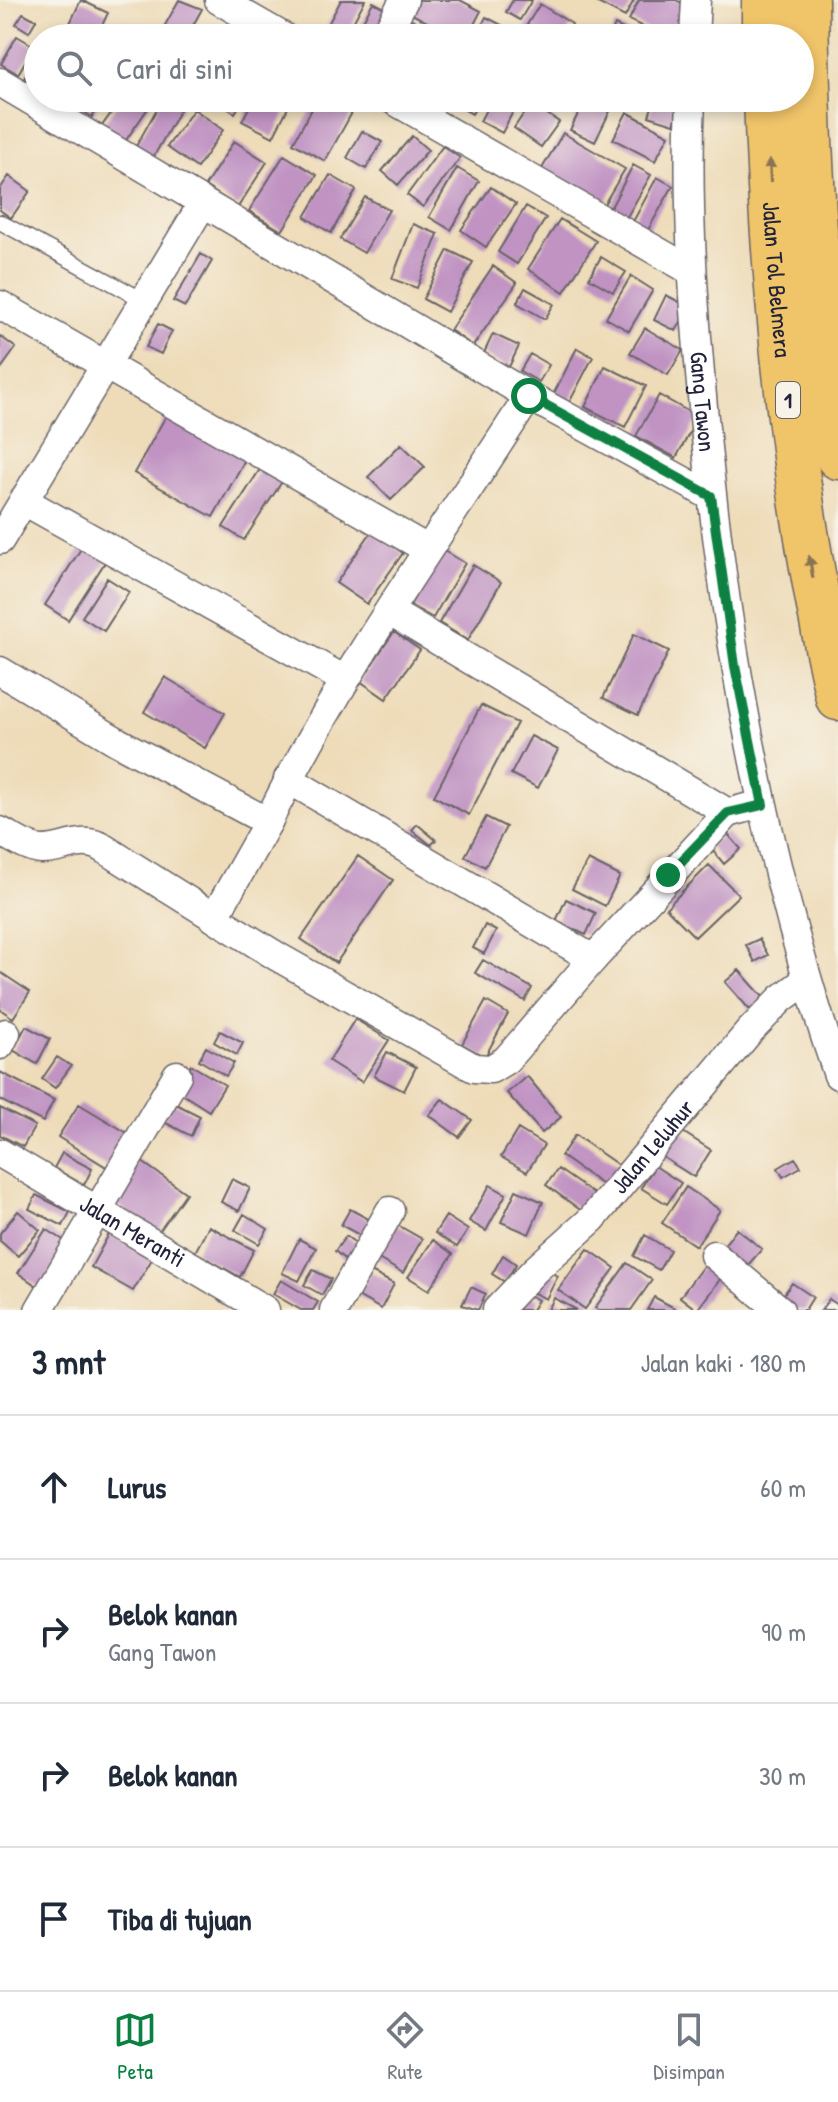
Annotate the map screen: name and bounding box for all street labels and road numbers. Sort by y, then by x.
street label: Jalan Tol Belmera [756,201,800,359]
street label: Gang Tawon [683,350,724,453]
road number: 1 [776,382,800,418]
street label: Jalan Leluhur [603,1092,701,1200]
street label: Jalan Meranti [74,1187,192,1274]

